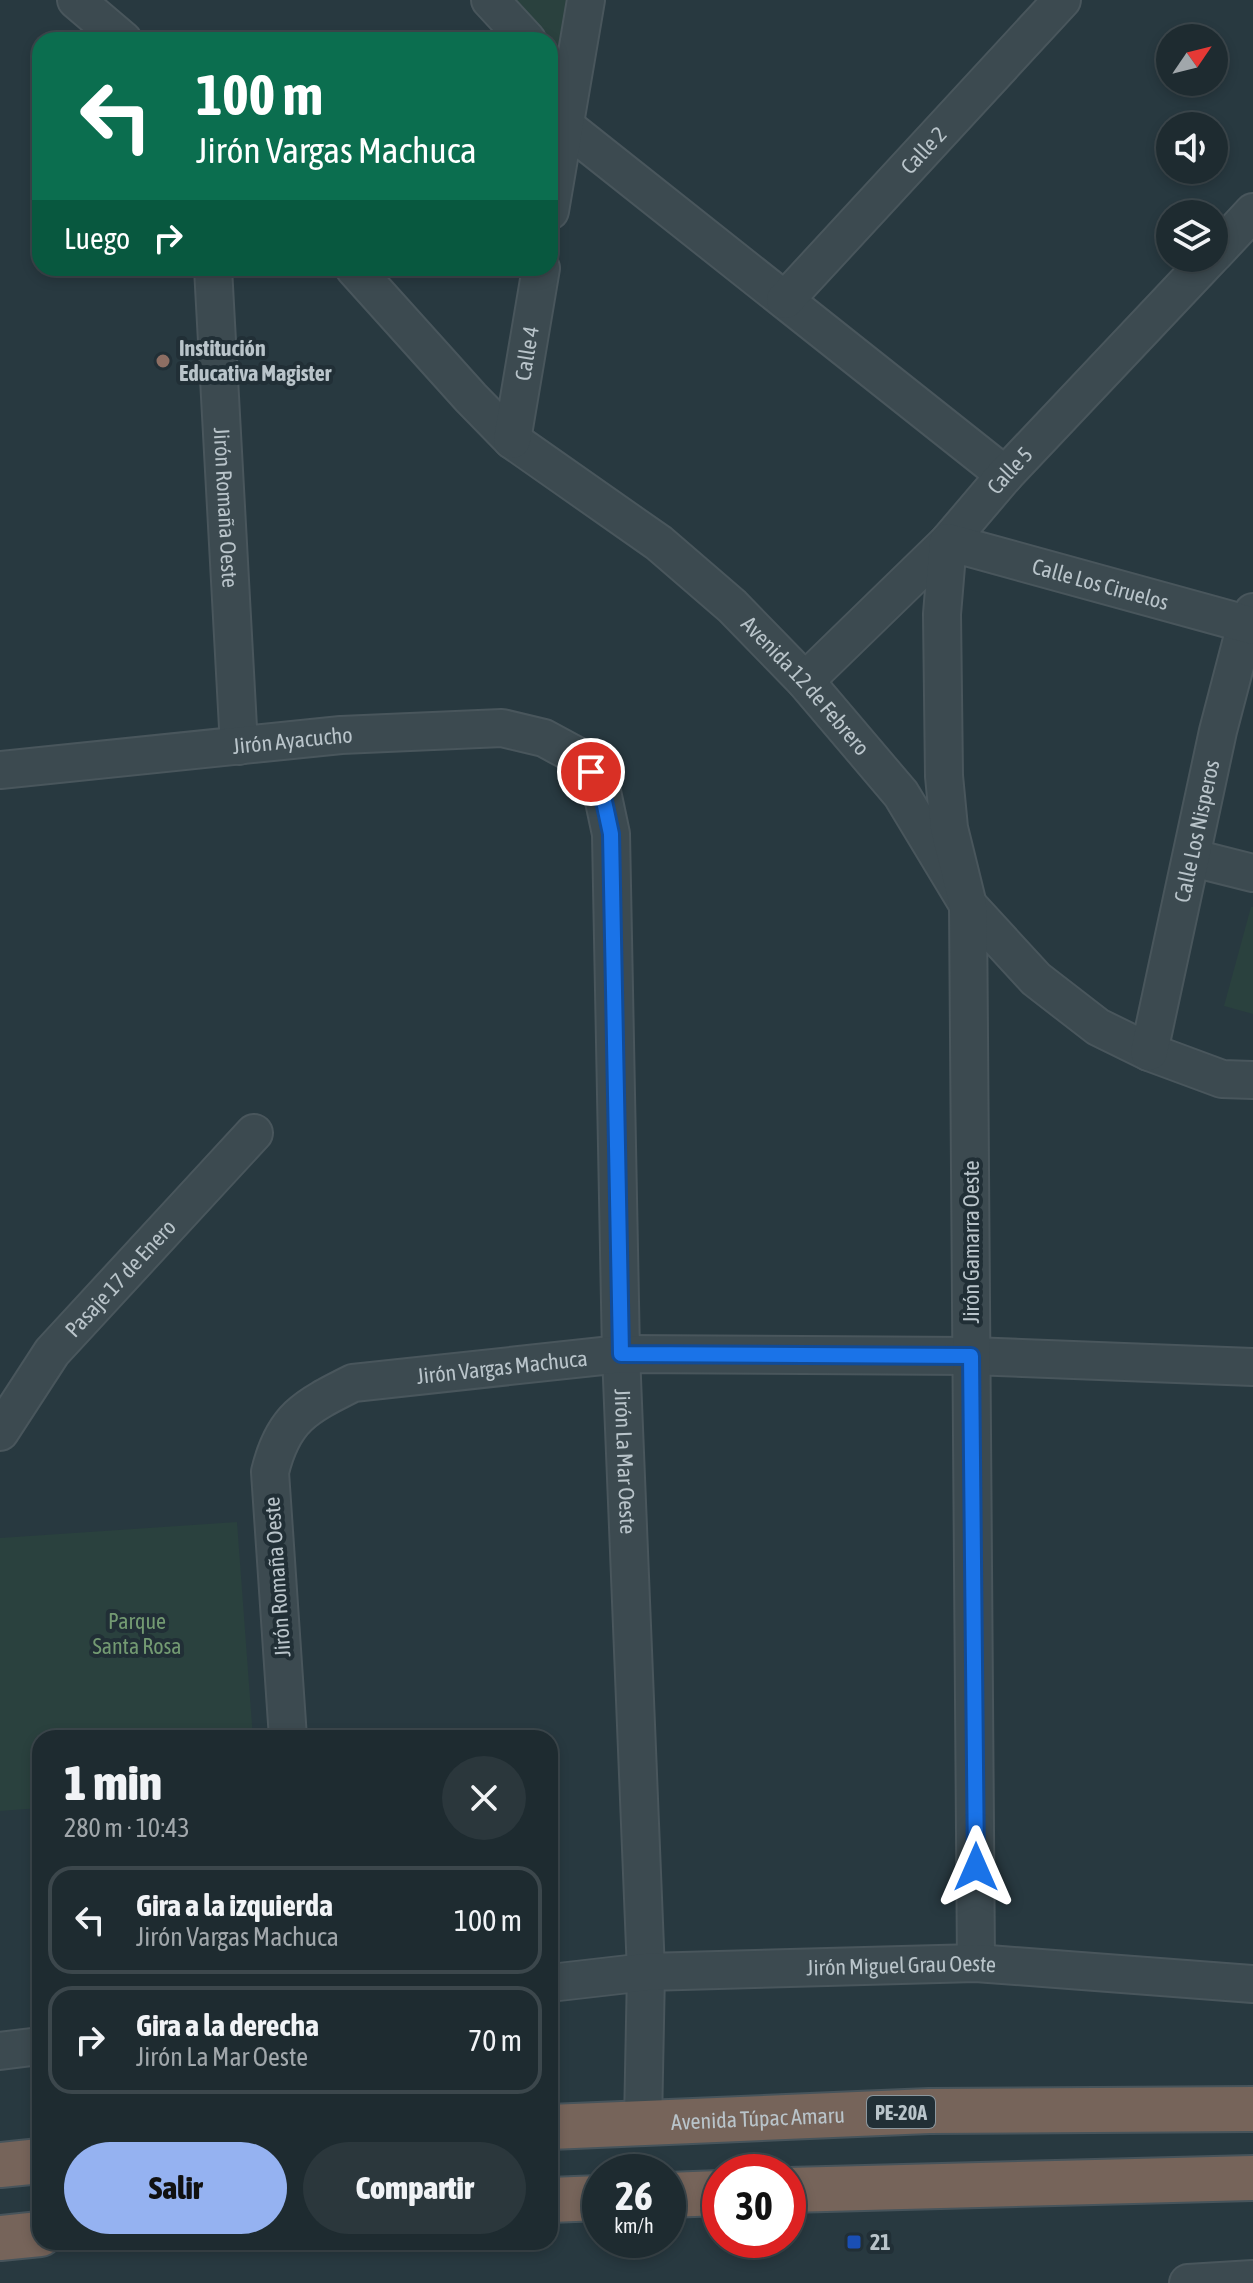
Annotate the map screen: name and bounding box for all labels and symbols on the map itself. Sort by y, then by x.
north arrow [1156,24,1228,96]
street label: Calle 2 [895,121,952,179]
street label: Calle 4 [509,324,544,382]
place label: Institución Educativa Magister [179,335,332,386]
marker: Institución Educativa Magister [154,352,172,370]
street label: Jirón Romaña Oeste [209,427,243,589]
street label: Calle 5 [982,441,1038,499]
street label: Calle Los Ciruelos [1029,553,1172,615]
street label: Avenida 12 de Febrero [736,611,875,760]
street label: Jirón Ayacucho [231,722,353,759]
pin [557,738,625,806]
street label: Calle Los Nisperos [1169,757,1225,905]
street label: Jirón Gamarra Oeste [958,1160,984,1324]
street label: Pasaje 17 de Enero [60,1214,181,1342]
street label: Jirón Vargas Machuca [415,1345,589,1389]
street label: Jirón La Mar Oeste [609,1388,641,1535]
street label: Jirón Romaña Oeste [258,1496,296,1658]
park label: Parque Santa Rosa [92,1608,182,1659]
position arrow [934,1825,1018,1909]
street label: Jirón Miguel Grau Oeste [806,1950,997,1981]
road number: PE-20A [867,2096,935,2128]
street label: Avenida Túpac Amaru [670,2102,845,2135]
speed limit sign: 30 [702,2154,806,2258]
place label: 21 [870,2229,891,2255]
marker: 21 [845,2233,863,2251]

